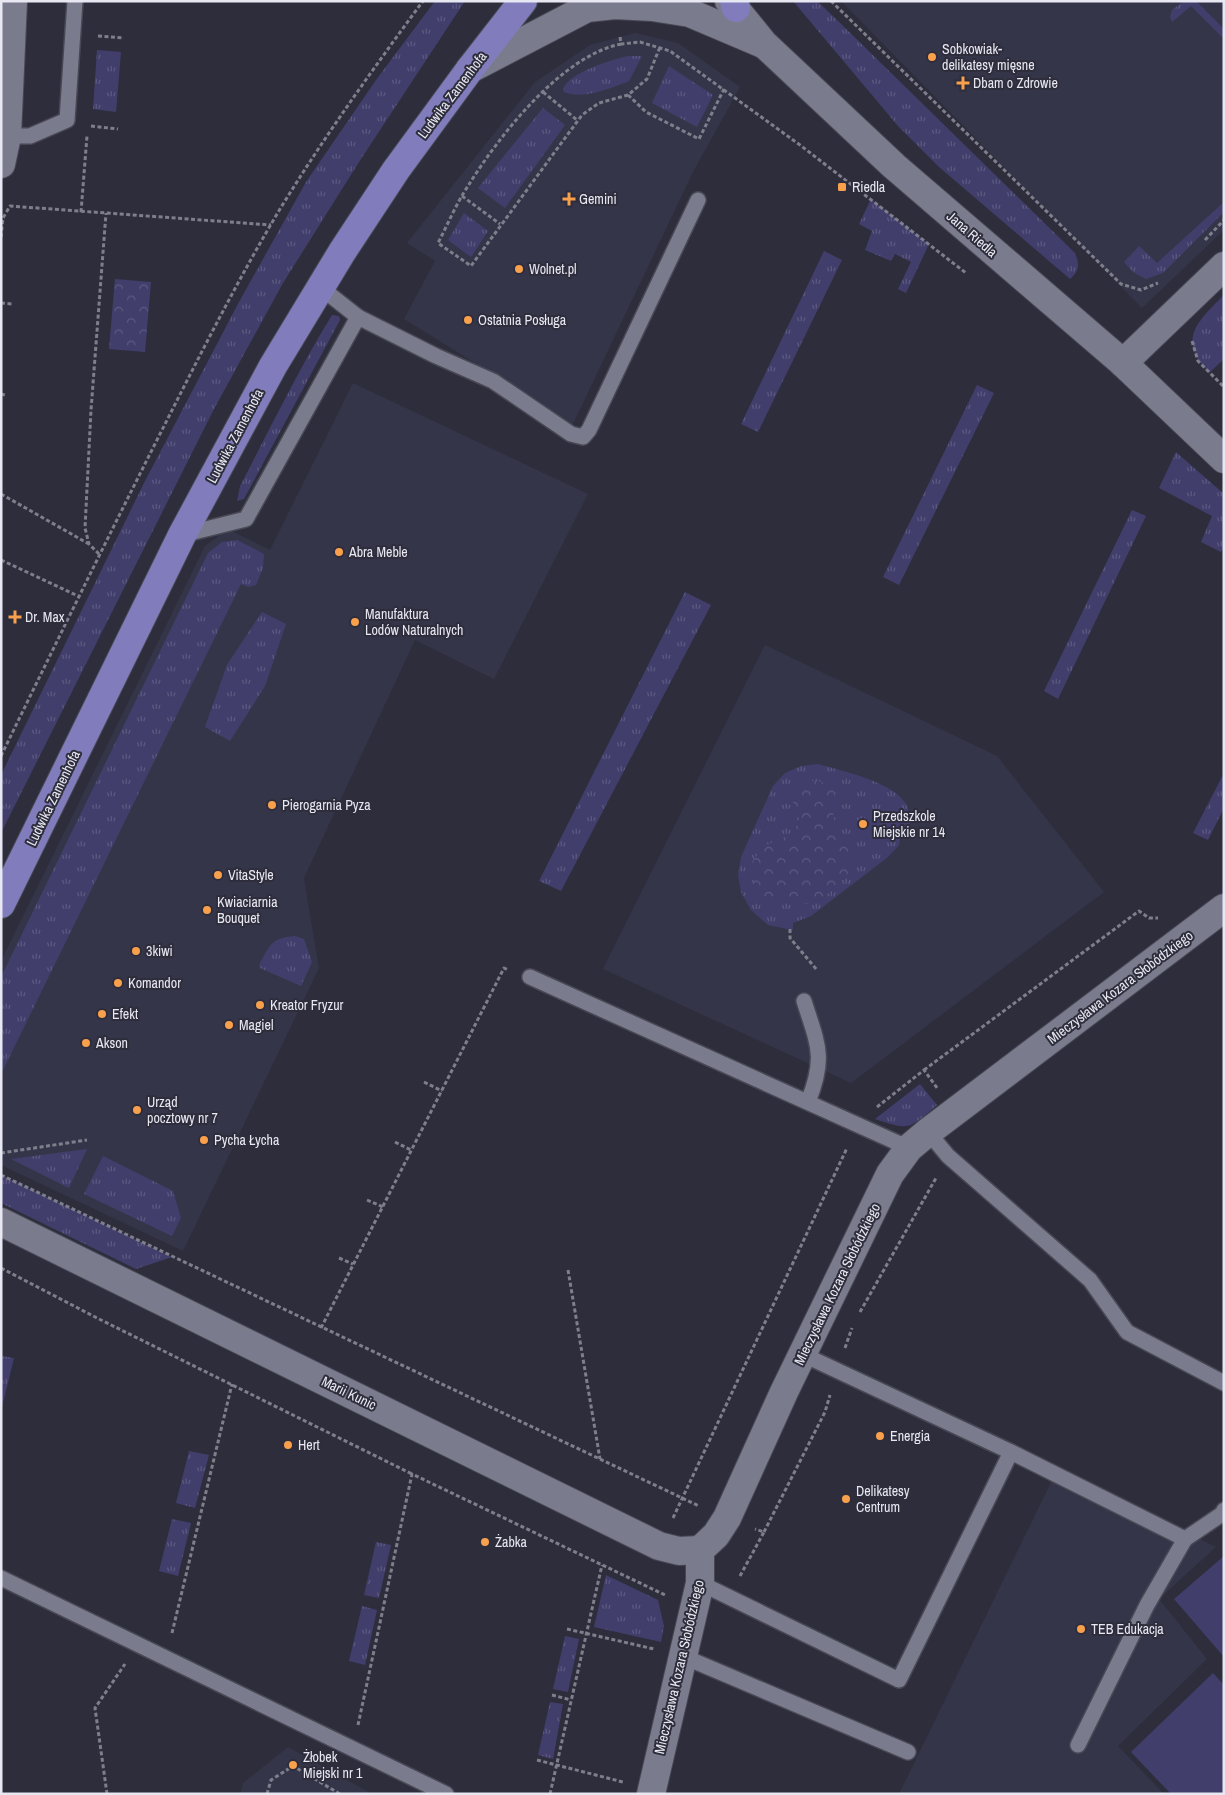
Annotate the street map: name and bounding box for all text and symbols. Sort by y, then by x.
place label: Sobkowiak- delikatesy mięsne [942,40,1035,74]
street label: Ludwika Zamenhofa [414,48,491,142]
marker: Sobkowiak- delikatesy mięsne [926,51,938,63]
place label: Dbam o Zdrowie [973,74,1058,92]
marker: Dbam o Zdrowie [957,77,969,89]
place label: Riedla [852,178,886,196]
marker: Riedla [836,181,848,193]
place label: Gemini [579,190,617,208]
marker: Gemini [563,193,575,205]
street label: Jana Riedla [943,207,1001,261]
place label: Wolnet.pl [529,260,577,278]
marker: Wolnet.pl [513,263,525,275]
place label: Ostatnia Posługa [478,311,567,329]
marker: Ostatnia Posługa [462,314,474,326]
street label: Ludwika Zamenhofa [203,385,268,486]
place label: Abra Meble [348,543,408,561]
marker: Abra Meble [333,546,345,558]
place label: Manufaktura Lodów Naturalnych [365,605,463,639]
place label: Dr. Max [25,608,65,626]
marker: Dr. Max [9,611,21,623]
marker: Manufaktura Lodów Naturalnych [349,616,361,628]
street label: Ludwika Zamenhofa [22,747,84,849]
place label: Pierogarnia Pyza [282,796,371,814]
marker: Pierogarnia Pyza [266,799,278,811]
place label: Przedszkole Miejskie nr 14 [873,807,946,841]
marker: Przedszkole Miejskie nr 14 [857,818,869,830]
place label: VitaStyle [228,866,274,884]
marker: VitaStyle [212,869,224,881]
place label: Kwiaciarnia Bouquet [217,893,278,927]
marker: Kwiaciarnia Bouquet [201,904,213,916]
street label: Mieczysława Kozara Słobódzkiego [1043,926,1197,1048]
place label: 3kiwi [146,942,173,960]
marker: 3kiwi [130,945,142,957]
place label: Komandor [128,974,181,992]
marker: Komandor [112,977,124,989]
place label: Kreator Fryzur [270,996,344,1014]
marker: Kreator Fryzur [254,999,266,1011]
place label: Efekt [112,1005,138,1023]
marker: Efekt [96,1008,108,1020]
place label: Magiel [239,1016,273,1034]
marker: Magiel [223,1019,235,1031]
place label: Akson [95,1034,128,1052]
marker: Akson [80,1037,92,1049]
place label: Urząd pocztowy nr 7 [147,1093,218,1127]
marker: Urząd pocztowy nr 7 [131,1104,143,1116]
place label: Pycha Łycha [214,1131,280,1149]
marker: Pycha Łycha [198,1134,210,1146]
street label: Mieczysława Kozara Słobódzkiego [790,1200,884,1368]
street label: Marii Kunic [319,1372,380,1414]
place label: Energia [890,1427,931,1445]
marker: Energia [874,1430,886,1442]
place label: Hert [298,1436,320,1454]
marker: Hert [282,1439,294,1451]
place label: Delikatesy Centrum [856,1482,910,1516]
marker: Delikatesy Centrum [840,1493,852,1505]
place label: Żabka [495,1533,528,1551]
marker: Żabka [479,1536,491,1548]
street label: Mieczysława Kozara Słobódzkiego [650,1578,708,1756]
place label: TEB Edukacja [1091,1620,1164,1638]
marker: TEB Edukacja [1075,1623,1087,1635]
place label: Żłobek Miejski nr 1 [303,1748,363,1782]
marker: Żłobek Miejski nr 1 [287,1759,299,1771]

